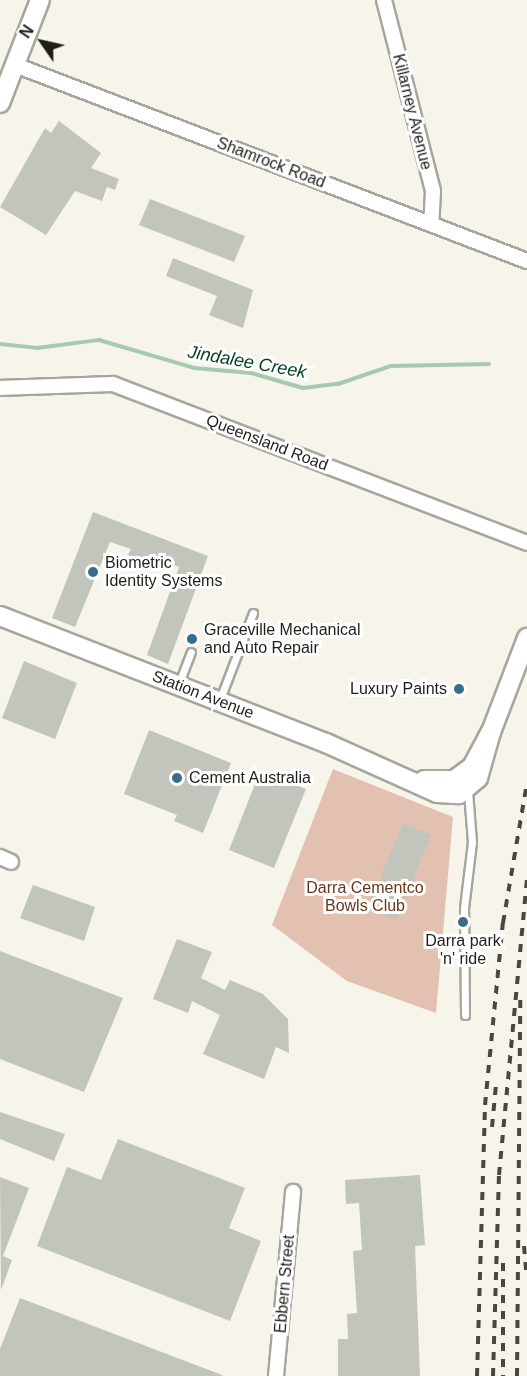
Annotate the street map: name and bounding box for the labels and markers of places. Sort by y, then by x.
place label: Biometric Identity Systems [105,553,222,591]
marker: Biometric Identity Systems [86,565,100,579]
place label: Graceville Mechanical and Auto Repair [204,620,361,658]
marker: Graceville Mechanical and Auto Repair [185,632,199,646]
place label: Luxury Paints [350,679,447,699]
marker: Luxury Paints [452,682,466,696]
place label: Cement Australia [189,768,312,788]
marker: Cement Australia [170,771,184,785]
marker: Darra park 'n' ride [456,915,470,929]
place label: Darra park 'n' ride [425,931,501,969]

